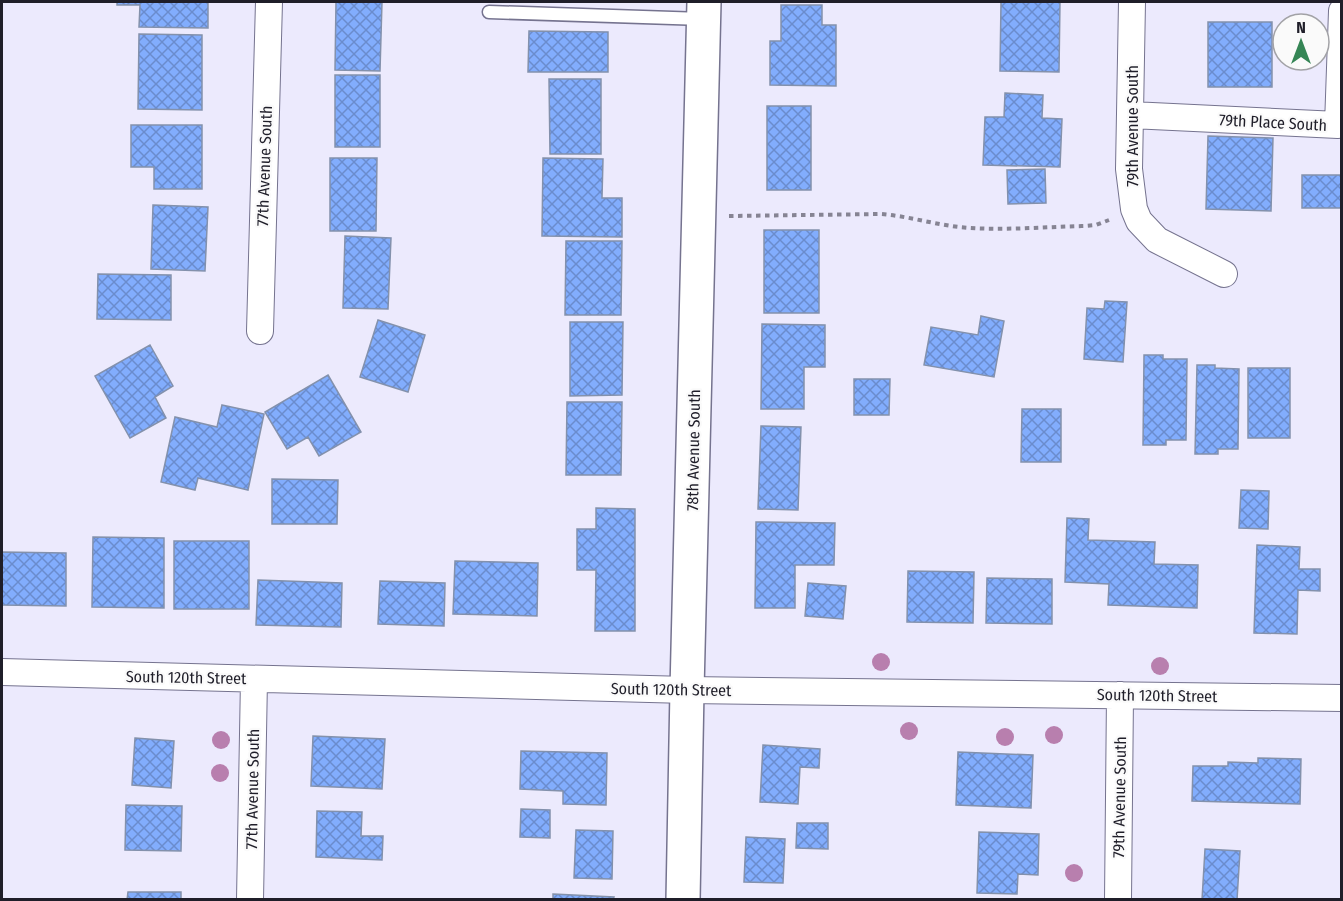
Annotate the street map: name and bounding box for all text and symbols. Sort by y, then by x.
north arrow [1271,12,1331,72]
text: N [1296,18,1306,37]
street label: 79th Avenue South [1123,65,1142,187]
street label: 77th Avenue South [253,105,276,227]
street label: 79th Place South [1218,110,1328,135]
street label: 78th Avenue South [683,389,704,511]
street label: South 120th Street [126,667,247,688]
street label: South 120th Street [611,679,732,700]
street label: South 120th Street [1097,685,1218,706]
street label: 77th Avenue South [242,729,263,850]
street label: 79th Avenue South [1109,736,1130,858]

